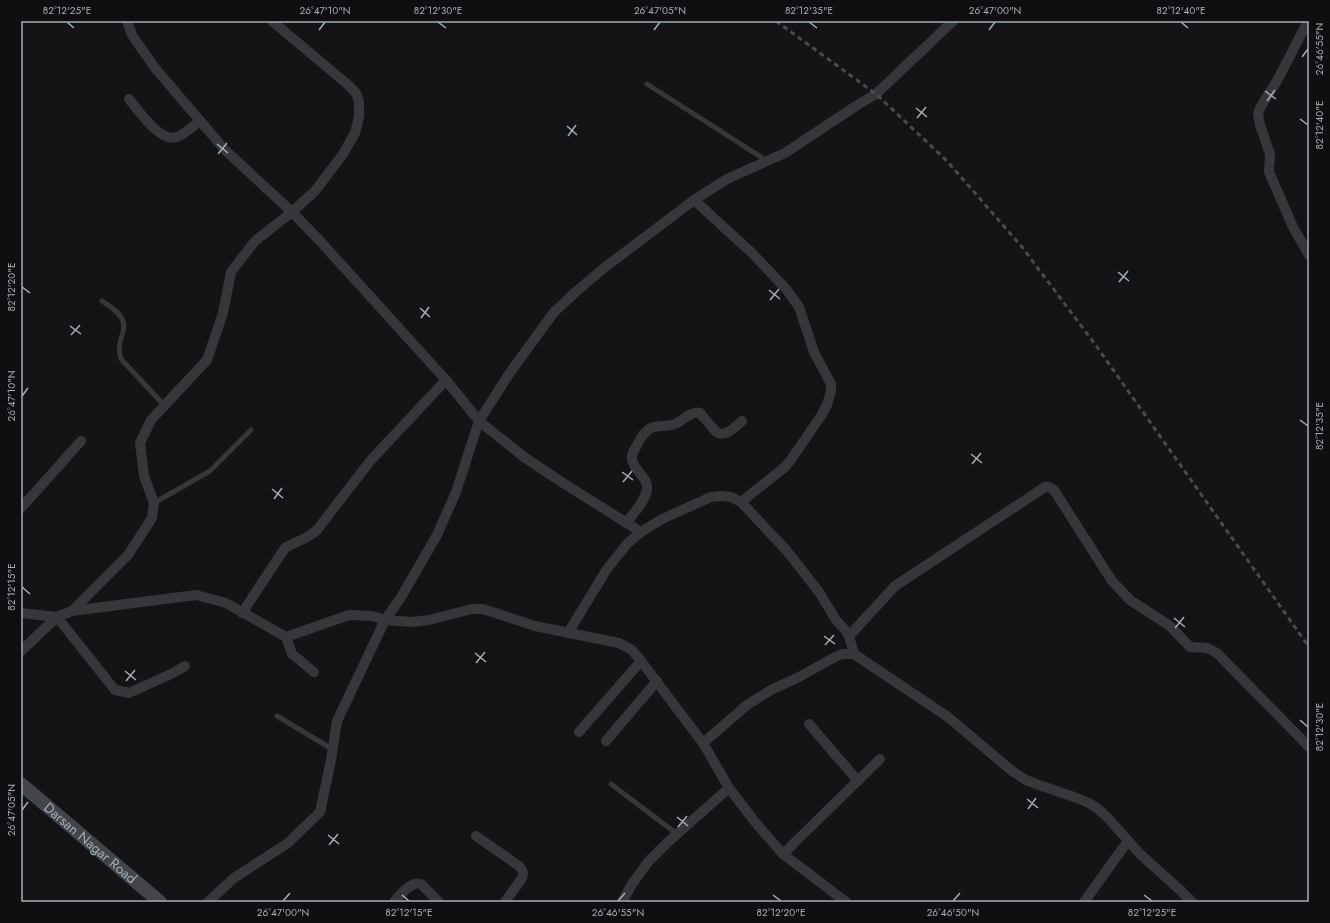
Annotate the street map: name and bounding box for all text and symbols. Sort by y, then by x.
text: 82°12'25"E [43,3,91,18]
text: 26°47'10"N [299,3,351,18]
text: 82°12'30"E [414,3,462,18]
text: 26°47'05"N [634,3,686,18]
text: 82°12'35"E [785,3,833,18]
text: 26°47'00"N [969,3,1021,18]
text: 82°12'40"E [1157,3,1205,18]
text: 26°46'55"N [1312,23,1327,75]
text: 82°12'40"E [1312,101,1327,149]
text: 82°12'20"E [4,263,19,311]
text: 26°47'10"N [4,370,19,422]
text: 82°12'35"E [1312,402,1327,450]
text: 82°12'15"E [4,563,19,611]
text: 82°12'30"E [1312,703,1327,751]
text: 26°47'05"N [4,784,19,836]
street label: Darsan Nagar Road [39,798,141,888]
text: 26°47'00"N [257,905,309,920]
text: 82°12'15"E [385,905,433,920]
text: 26°46'55"N [592,905,644,920]
text: 82°12'20"E [757,905,805,920]
text: 26°46'50"N [927,905,979,920]
text: 82°12'25"E [1128,905,1176,920]

